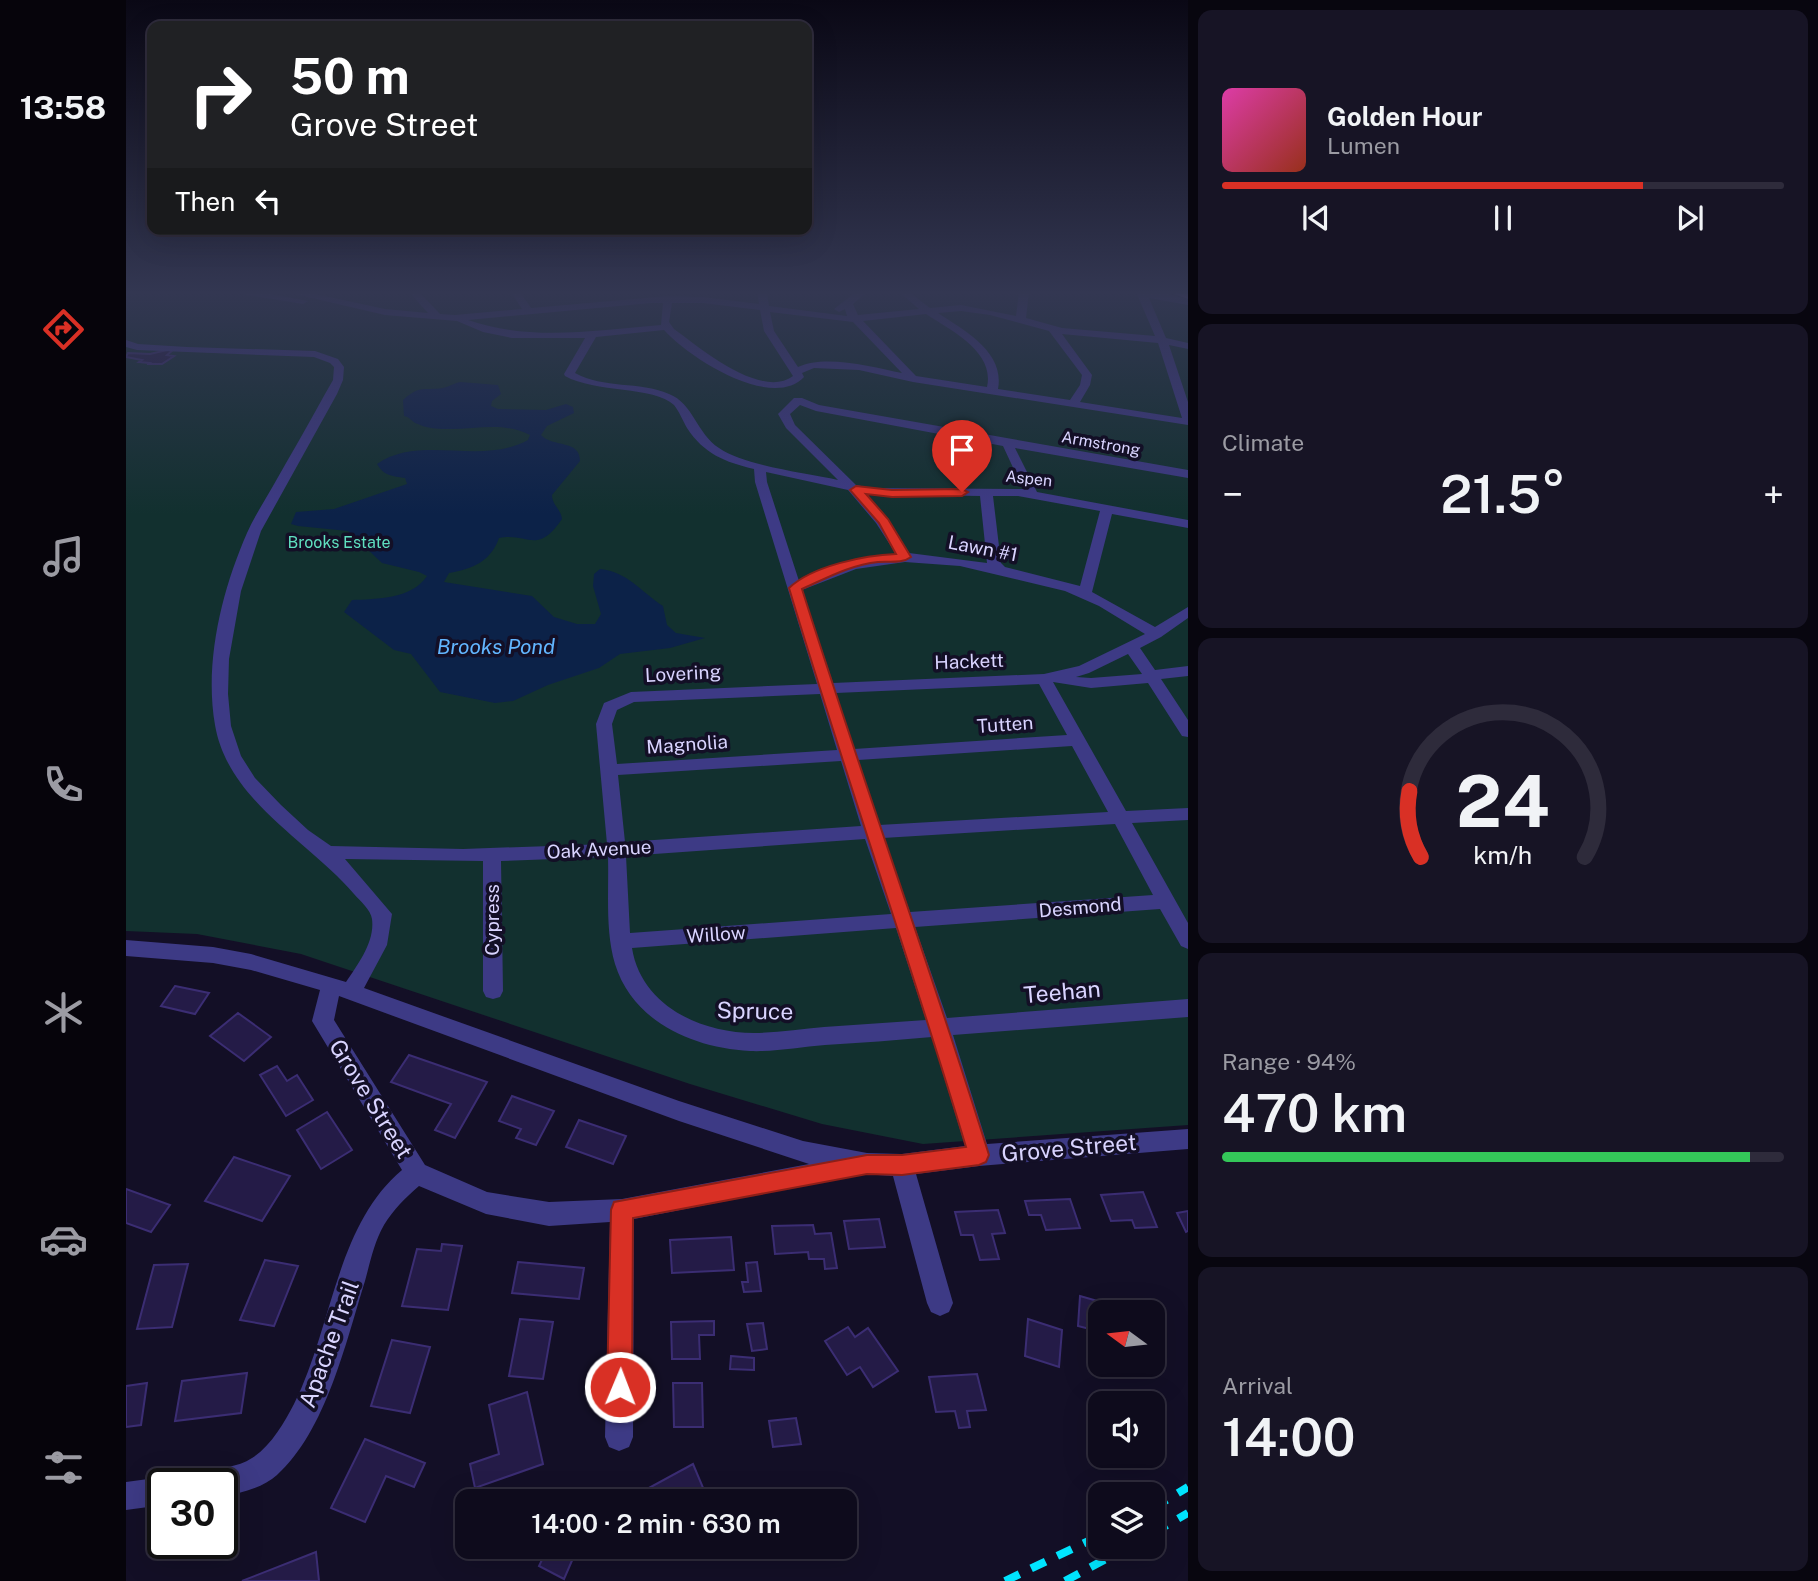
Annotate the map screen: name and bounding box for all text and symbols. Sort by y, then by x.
text: 50 m [290,47,410,105]
icon: right [175,49,266,140]
text: 13:58 [20,89,106,126]
text: Golden Hour [1327,101,1482,132]
text: Grove Street [290,106,478,143]
text: Lumen [1327,132,1400,159]
icon: left [249,182,287,220]
text: Then [175,186,235,217]
icon: previous [1297,199,1335,237]
icon: pause [1484,199,1522,237]
icon: next [1671,199,1709,237]
icon: directions [39,305,88,354]
pin [932,420,992,492]
street label: Armstrong [1060,427,1142,460]
text: Climate [1222,429,1304,456]
icon: arrive [943,431,981,469]
text: 21.5° [1440,464,1566,525]
street label: Aspen [1005,467,1053,490]
text: − [1222,472,1243,517]
text: + [1763,472,1784,517]
street label: Lawn #1 [946,530,1020,566]
icon: music [39,532,88,581]
park label: Brooks Estate [287,533,391,552]
water label: Brooks Pond [437,634,555,659]
street label: Hackett [934,649,1004,673]
street label: Lovering [644,660,722,686]
street label: Tutten [976,711,1034,737]
street label: Magnolia [645,730,729,758]
text: 24 [1456,758,1550,843]
icon: phone [39,760,88,809]
street label: Oak Avenue [546,835,652,863]
text: km/h [1474,839,1532,869]
street label: Cypress [481,884,503,956]
street label: Desmond [1038,892,1122,922]
street label: Willow [686,921,746,947]
street label: Teehan [1022,975,1102,1008]
icon: climate [39,988,88,1037]
street label: Spruce [716,996,794,1025]
street label: Grove Street [324,1034,419,1163]
text: Range · 94% [1222,1048,1356,1075]
text: 470 km [1222,1083,1407,1144]
street label: Grove Street [1000,1128,1138,1167]
icon: car [39,1215,88,1264]
street label: Apache Trail [293,1276,364,1411]
north arrow [1088,1300,1166,1377]
map controls [1088,1300,1165,1559]
position arrow [583,1350,657,1424]
text: Arrival [1222,1372,1293,1399]
button: sound [1088,1391,1165,1468]
text: 14:00 [1222,1407,1355,1468]
icon: filters [39,1443,88,1492]
speed limit sign: 30 [147,1468,238,1559]
button: layers [1088,1482,1165,1559]
text: 14:00 · 2 min · 630 m [531,1508,781,1539]

